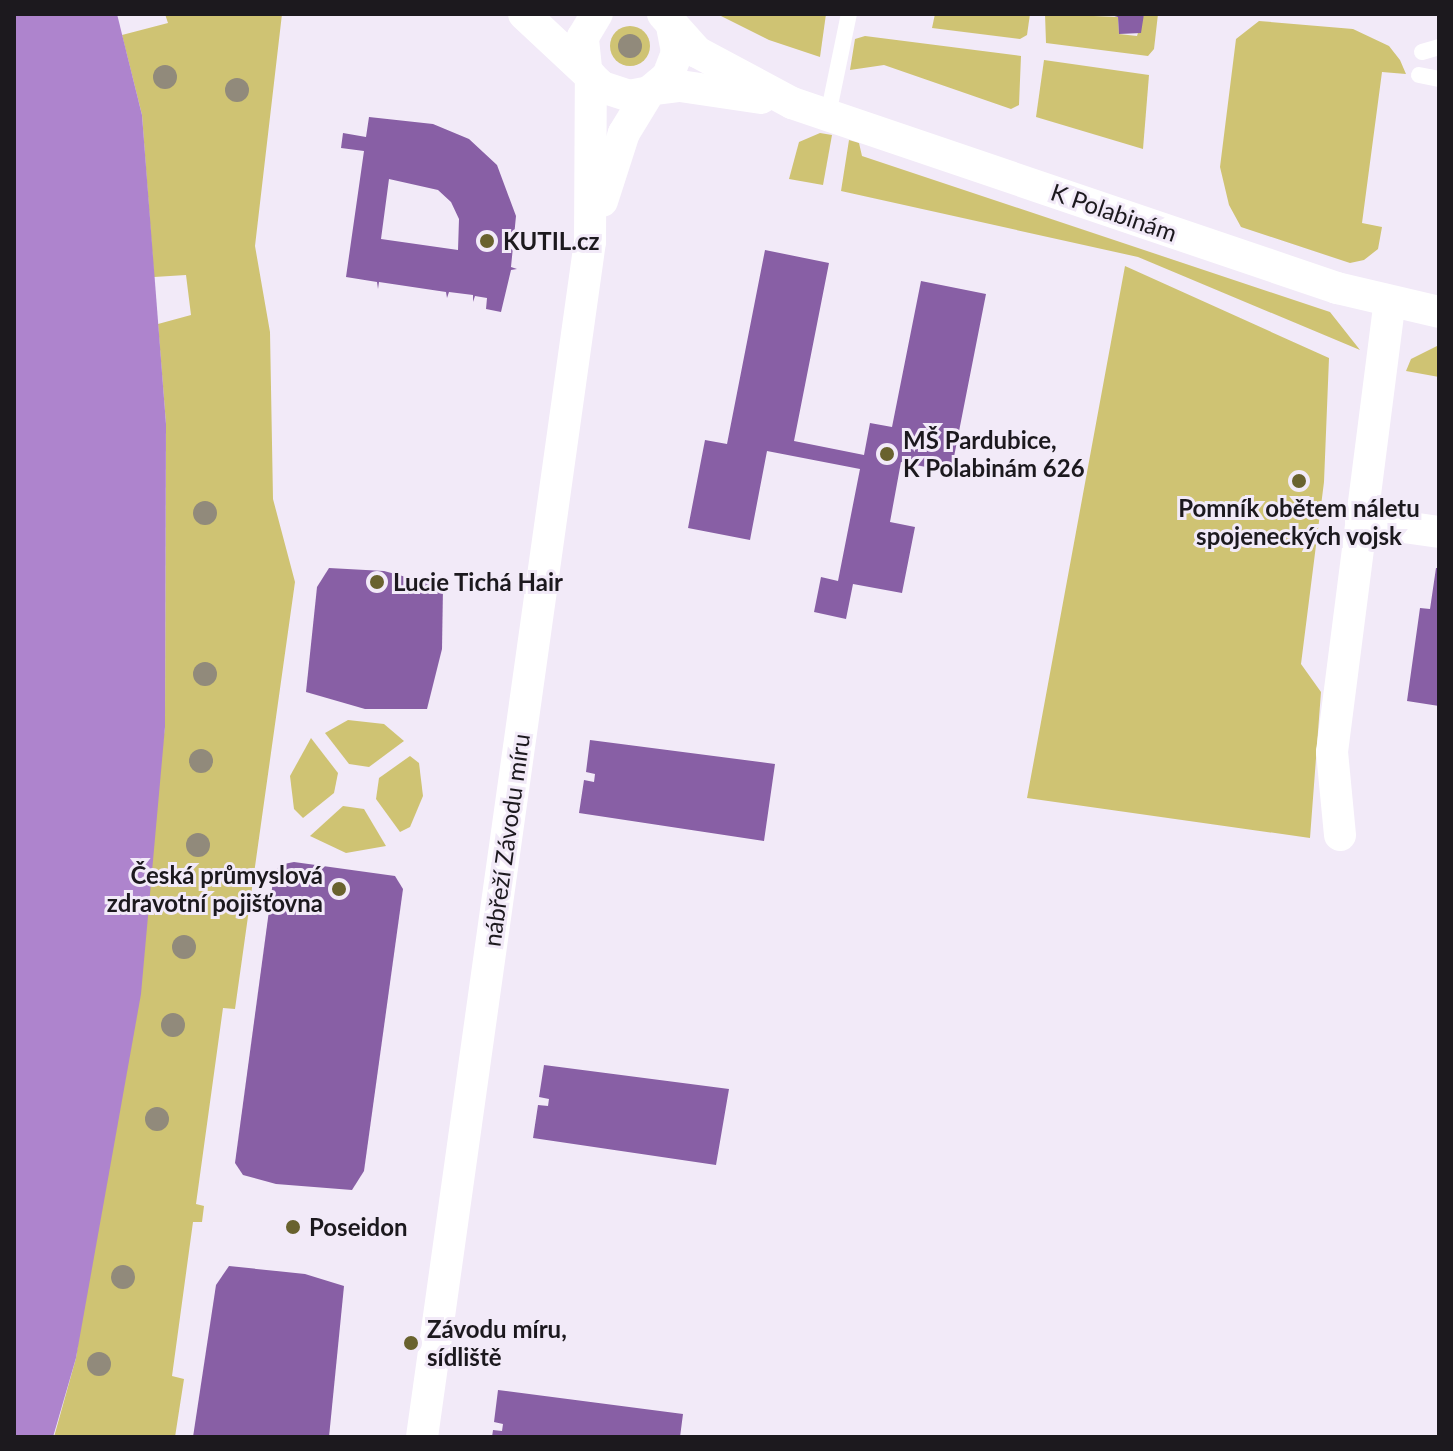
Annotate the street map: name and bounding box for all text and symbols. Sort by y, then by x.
street label: K Polabinám [1047,177,1181,247]
place label: KUTIL.cz [503,227,600,255]
marker: KUTIL.cz [478,232,496,250]
place label: MŠ Pardubice, K Polabinám 626 [903,426,1085,482]
marker: MŠ Pardubice, K Polabinám 626 [878,445,896,463]
marker: Pomník obětem náletu spojeneckých vojsk [1290,472,1308,490]
place label: Pomník obětem náletu spojeneckých vojsk [1178,494,1420,550]
place label: Lucie Tichá Hair [393,568,564,596]
marker: Lucie Tichá Hair [368,573,386,591]
street label: nábřeží Závodu míru [477,732,535,948]
place label: Česká průmyslová zdravotní pojišťovna [107,861,323,917]
marker: Česká průmyslová zdravotní pojišťovna [330,880,348,898]
place label: Poseidon [309,1213,407,1241]
marker: Poseidon [284,1218,302,1236]
place label: Závodu míru, sídliště [427,1315,567,1371]
marker: Závodu míru, sídliště [402,1334,420,1352]

